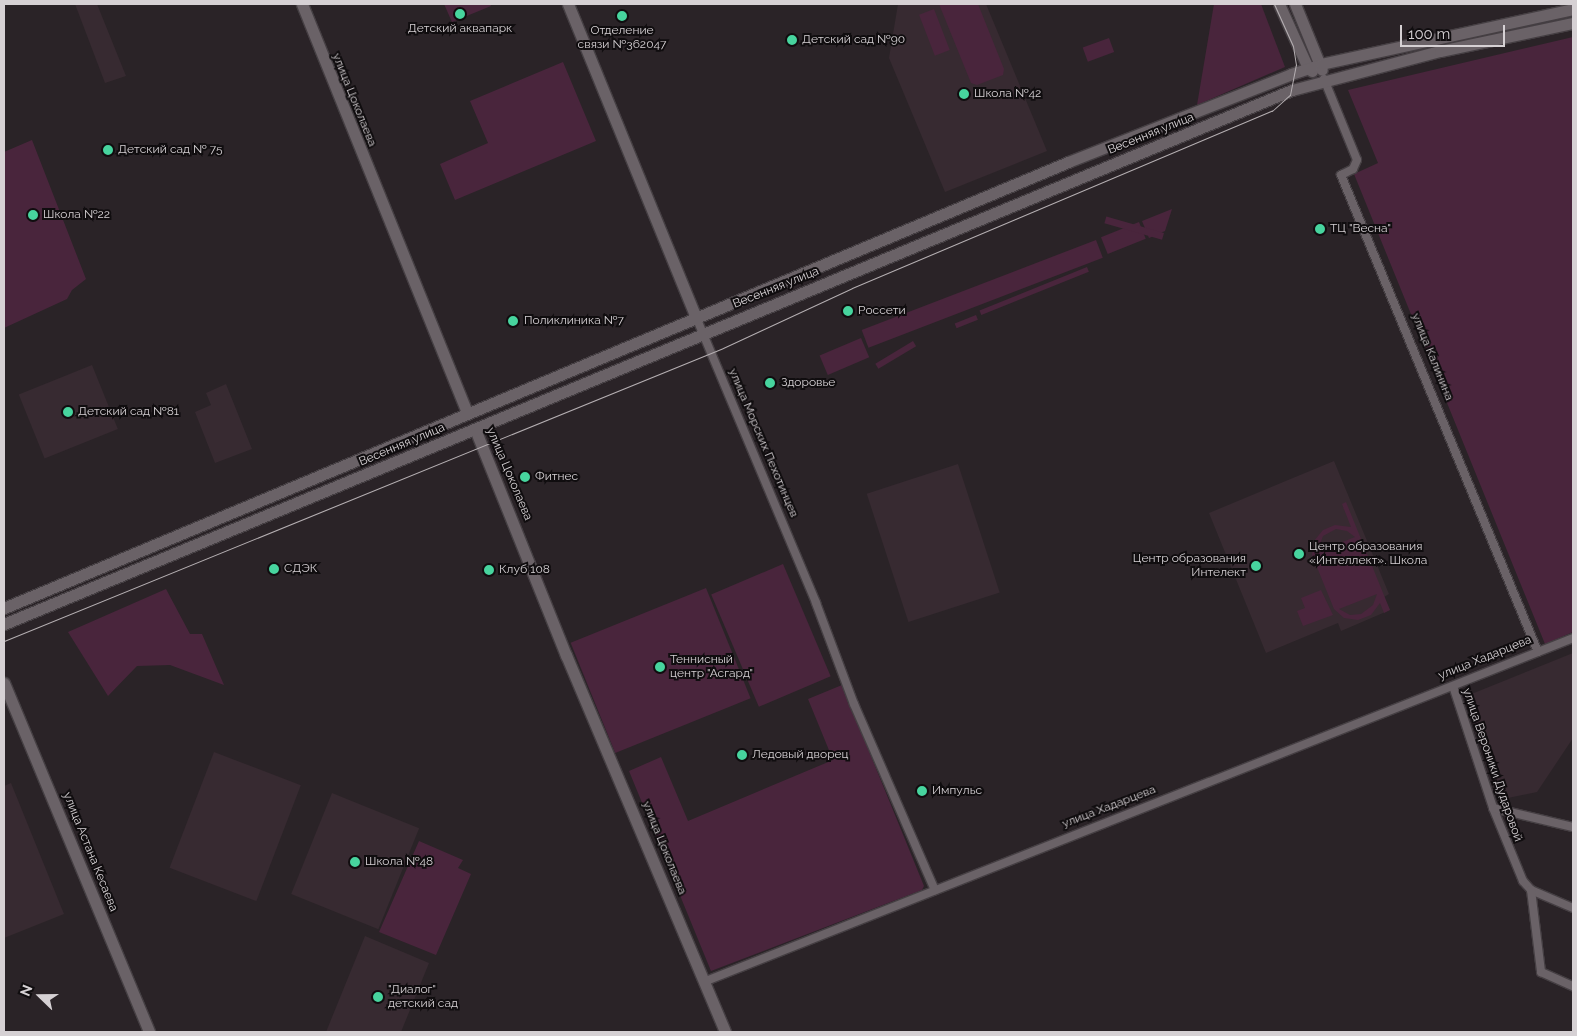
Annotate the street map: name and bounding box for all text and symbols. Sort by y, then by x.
marker: Детский аквапарк [454,8,466,20]
marker: Отделение связи №362047 [616,10,628,22]
scale bar [1402,15,1507,47]
place label: Детский аквапарк [408,22,512,36]
place label: Отделение связи №362047 [578,24,666,52]
text: 100 m [1408,25,1450,43]
place label: Детский сад №90 [802,33,905,47]
marker: Детский сад №90 [786,34,798,46]
street label: улица Цоколаева [329,51,379,149]
place label: Школа №42 [974,87,1041,101]
marker: Школа №42 [958,88,970,100]
street label: Весенняя улица [1106,110,1196,158]
place label: Детский сад № 75 [118,143,223,157]
marker: Детский сад № 75 [102,144,114,156]
place label: Школа №22 [43,208,110,222]
marker: Школа №22 [27,209,39,221]
place label: ТЦ "Весна" [1330,222,1391,236]
marker: ТЦ "Весна" [1314,223,1326,235]
street label: Весенняя улица [731,264,821,312]
place label: Россети [858,304,906,318]
marker: Россети [842,305,854,317]
street label: улица Калинина [1408,311,1456,403]
marker: Поликлиника №7 [506,314,520,328]
place label: Поликлиника №7 [524,314,624,328]
street label: улица Морских Пехотинцев [725,367,801,519]
marker: Здоровье [763,376,777,390]
place label: Здоровье [781,376,835,390]
place label: Детский сад №81 [78,405,179,419]
marker: Детский сад №81 [62,406,74,418]
street label: Весенняя улица [357,420,447,470]
street label: улица Цоколаева [483,425,535,523]
place label: Фитнес [535,470,578,484]
marker: Фитнес [519,471,531,483]
place label: Центр образования «Интеллект». Школа [1309,540,1427,568]
marker: Центр образования «Интеллект». Школа [1293,548,1305,560]
place label: Центр образования Интелект [1133,552,1246,580]
marker: Центр образования Интелект [1250,560,1262,572]
place label: СДЭК [284,562,317,576]
marker: СДЭК [268,563,280,575]
place label: Клуб 108 [499,563,550,577]
marker: Клуб 108 [483,564,495,576]
street label: улица Хадарцева [1436,633,1534,683]
place label: Теннисный центр "Асгард" [670,653,753,681]
marker: Теннисный центр "Асгард" [654,661,666,673]
street label: улица Вероники Дударовой [1459,686,1525,844]
place label: Ледовый дворец [752,748,849,762]
marker: Ледовый дворец [736,749,748,761]
street label: улица Хадарцева [1060,783,1158,831]
place label: Импульс [932,784,982,798]
marker: Импульс [916,785,928,797]
street label: улица Астана Кесаева [59,790,121,914]
street label: улица Цоколаева [639,799,689,897]
place label: Школа №48 [365,855,433,869]
marker: Школа №48 [349,856,361,868]
north arrow [15,971,65,1021]
text: N [17,982,36,998]
place label: "Диалог" детский сад [388,983,458,1011]
marker: "Диалог" детский сад [372,991,384,1003]

